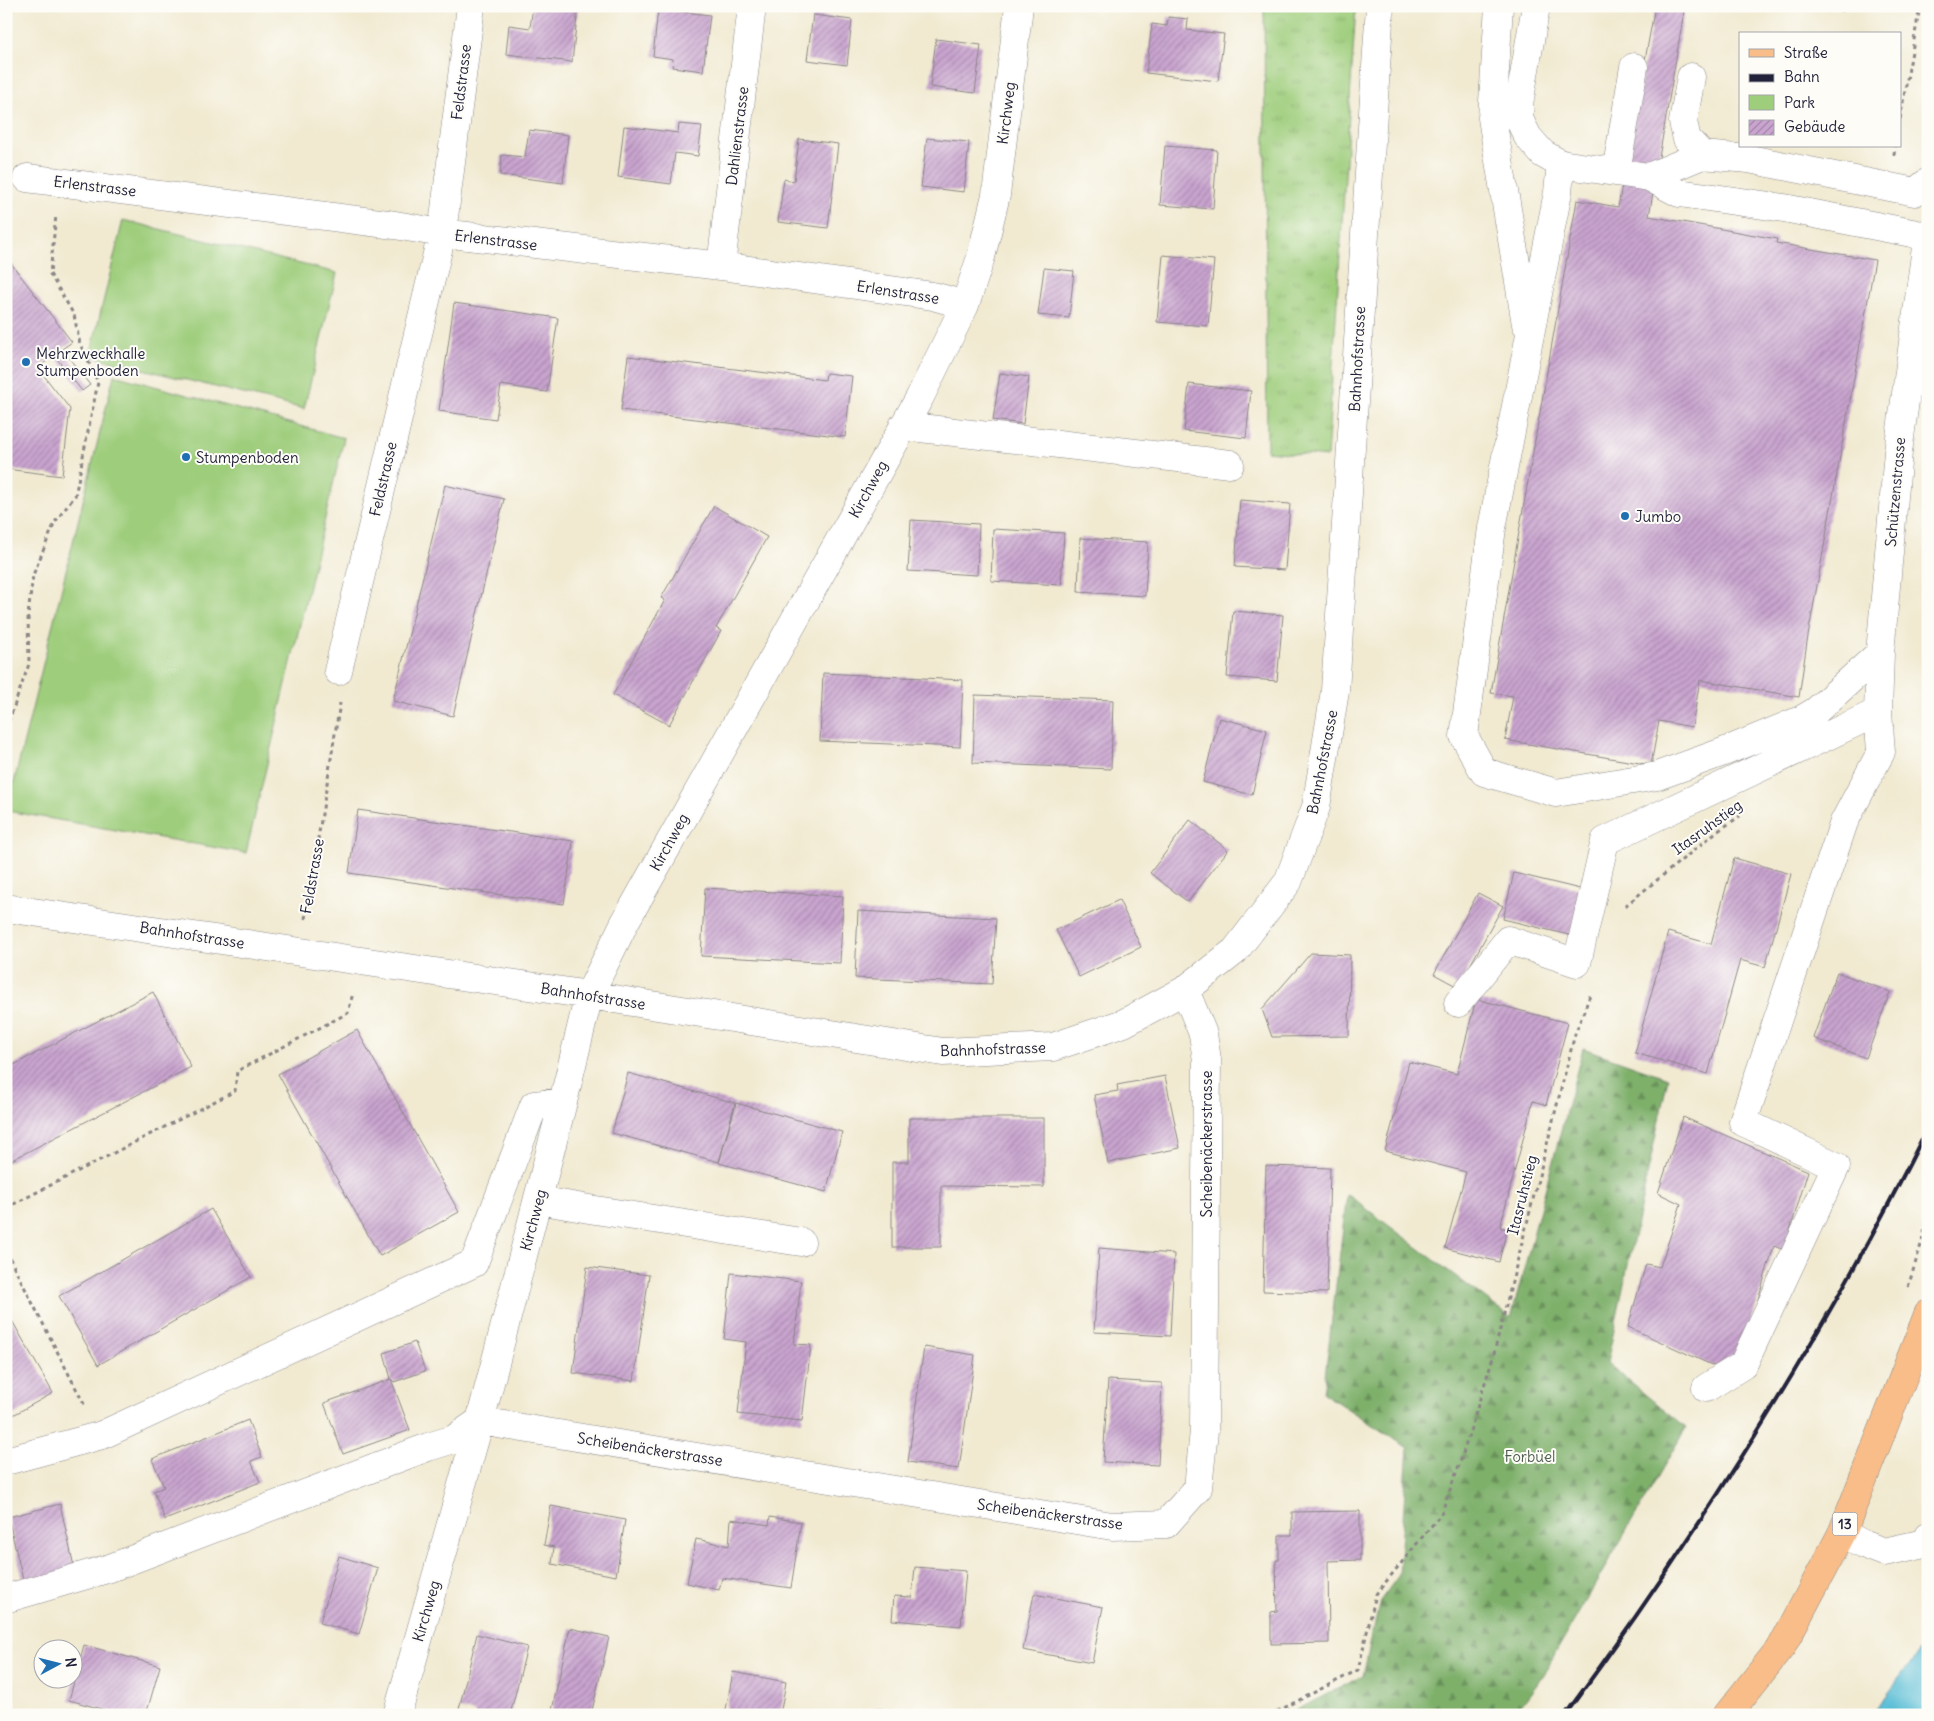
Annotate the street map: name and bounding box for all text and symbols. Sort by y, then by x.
legend [1739,32,1902,148]
street label: Feldstrasse [447,43,475,121]
text: Straße [1784,43,1828,62]
text: Bahn [1784,67,1820,86]
street label: Kirchweg [993,81,1019,145]
street label: Dahlienstrasse [722,85,752,187]
text: Park [1784,93,1815,112]
text: Gebäude [1784,117,1845,136]
street label: Erlenstrasse [53,172,137,200]
street label: Erlenstrasse [454,226,538,254]
street label: Erlenstrasse [855,276,941,308]
street label: Bahnhofstrasse [1345,306,1369,412]
place label: Mehrzweckhalle Stumpenboden [36,344,145,380]
marker: Mehrzweckhalle Stumpenboden [20,356,32,368]
street label: Schützenstrasse [1881,436,1909,548]
street label: Feldstrasse [365,440,401,518]
place label: Stumpenboden [196,448,299,467]
marker: Stumpenboden [180,451,192,463]
street label: Kirchweg [844,457,892,521]
place label: Jumbo [1635,507,1681,526]
marker: Jumbo [1619,510,1631,522]
street label: Bahnhofstrasse [1303,708,1341,816]
street label: Itasruhstieg [1668,795,1746,859]
street label: Kirchweg [645,810,693,874]
street label: Feldstrasse [296,837,328,915]
street label: Bahnhofstrasse [138,917,246,953]
street label: Bahnhofstrasse [539,978,647,1014]
street label: Bahnhofstrasse [940,1038,1046,1060]
street label: Scheibenäckerstrasse [1197,1070,1216,1218]
street label: Itasruhstieg [1503,1153,1541,1237]
street label: Kirchweg [516,1187,550,1253]
street label: Scheibenäckerstrasse [576,1428,724,1470]
park label: Forbüel [1505,1447,1555,1466]
street label: Scheibenäckerstrasse [976,1494,1124,1534]
road number: 13 [1832,1512,1858,1536]
street label: Kirchweg [408,1578,444,1644]
north arrow [32,1638,82,1688]
text: N [61,1657,80,1668]

